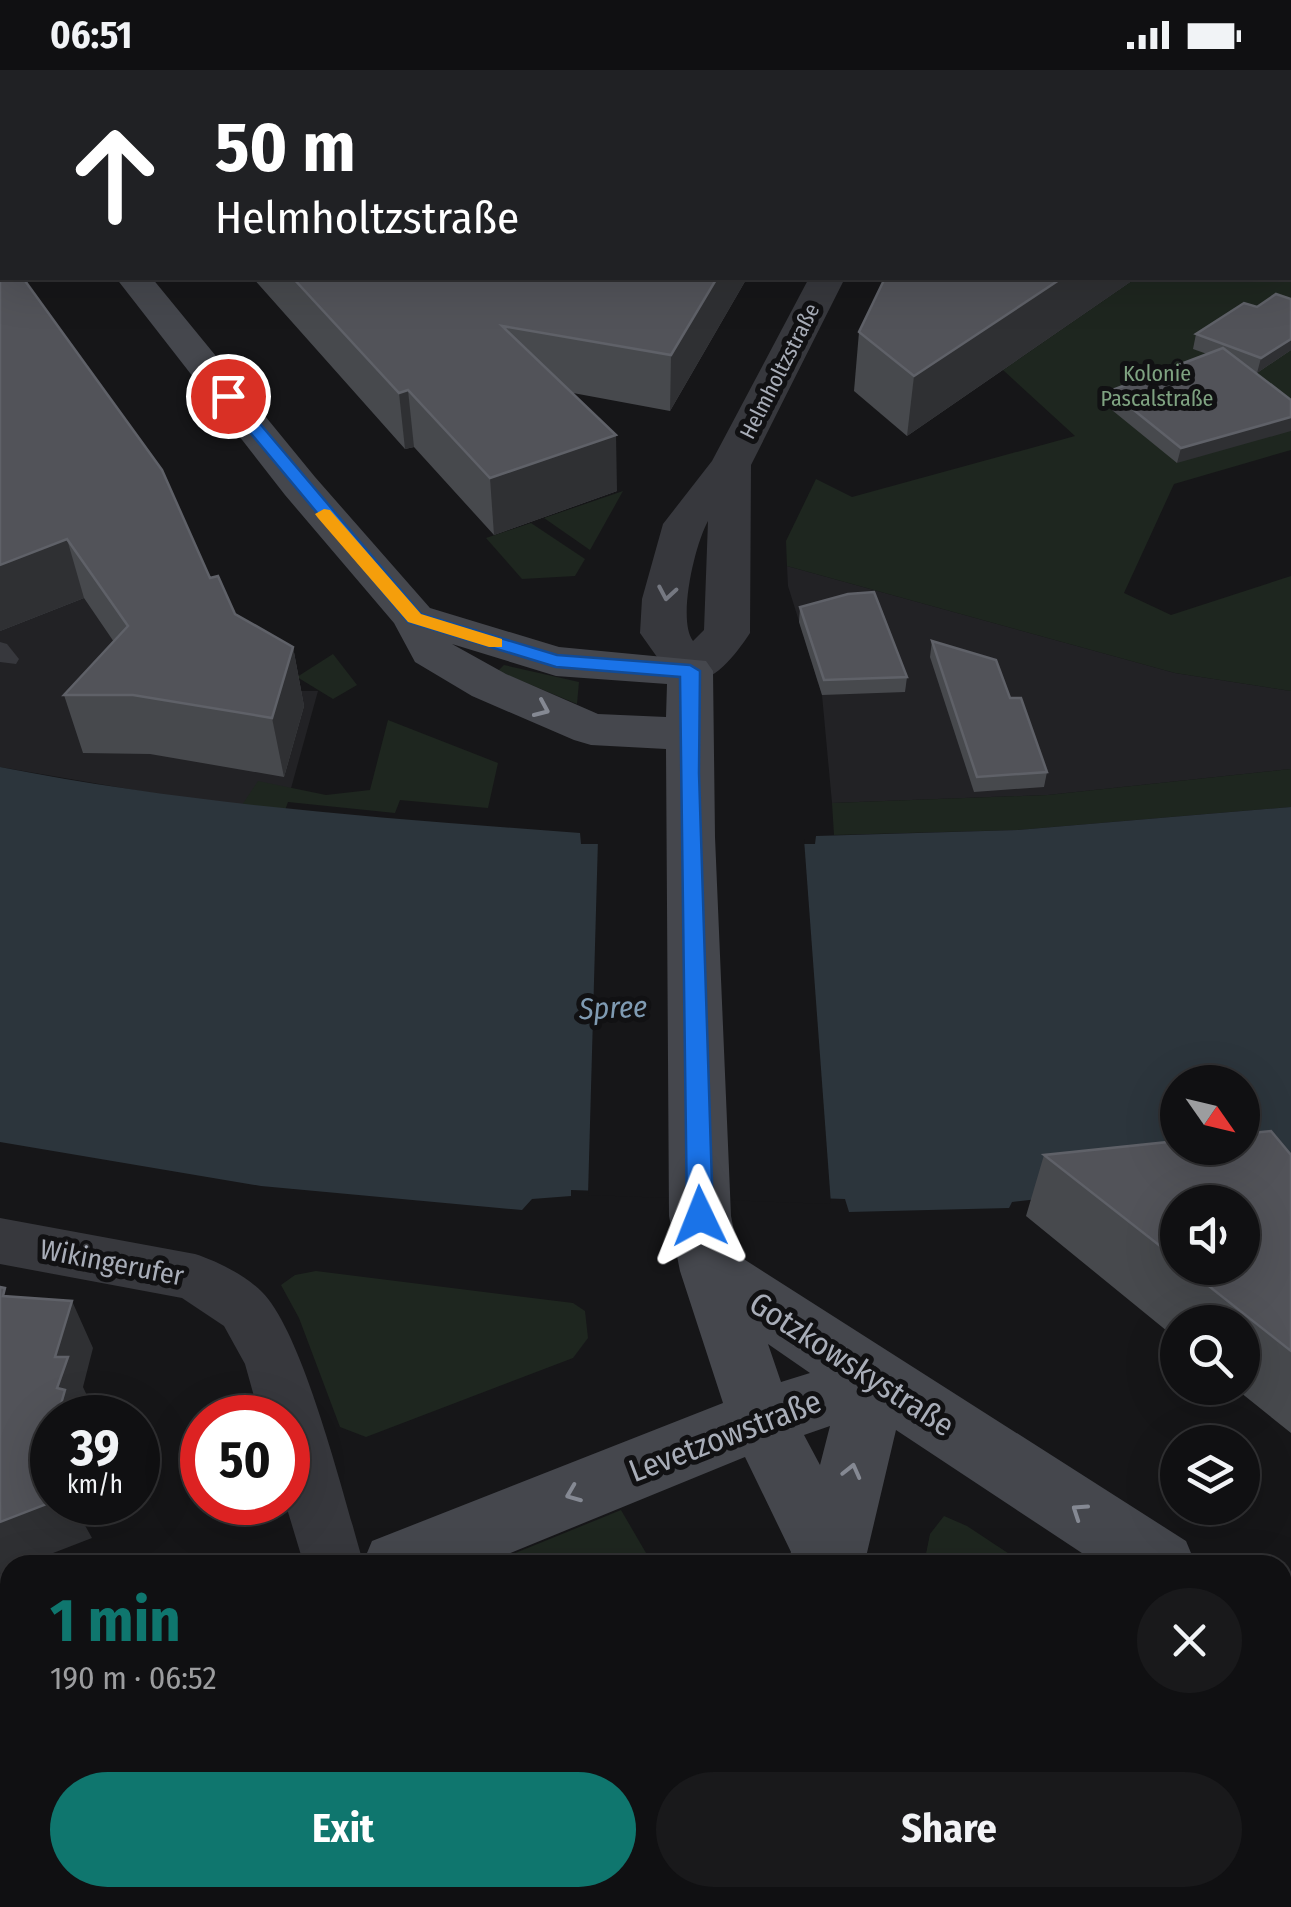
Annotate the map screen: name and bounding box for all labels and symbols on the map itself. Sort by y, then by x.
street label: Helmholtzstraße [734,299,825,444]
pin [186,354,271,439]
park label: Kolonie Pascalstraße [1101,360,1213,412]
one-way arrow [657,585,678,601]
one-way arrow [532,697,550,717]
water label: Spree [577,989,648,1027]
north arrow [1160,1065,1260,1165]
position arrow [648,1164,752,1268]
street label: Wikingerufer [37,1232,187,1293]
street label: Gotzkowskystraße [743,1284,961,1444]
street label: Levetzowstraße [624,1382,826,1490]
speed limit sign: 50 [180,1395,310,1525]
one-way arrow [840,1463,861,1480]
one-way arrow [565,1483,583,1503]
one-way arrow [1072,1505,1091,1523]

